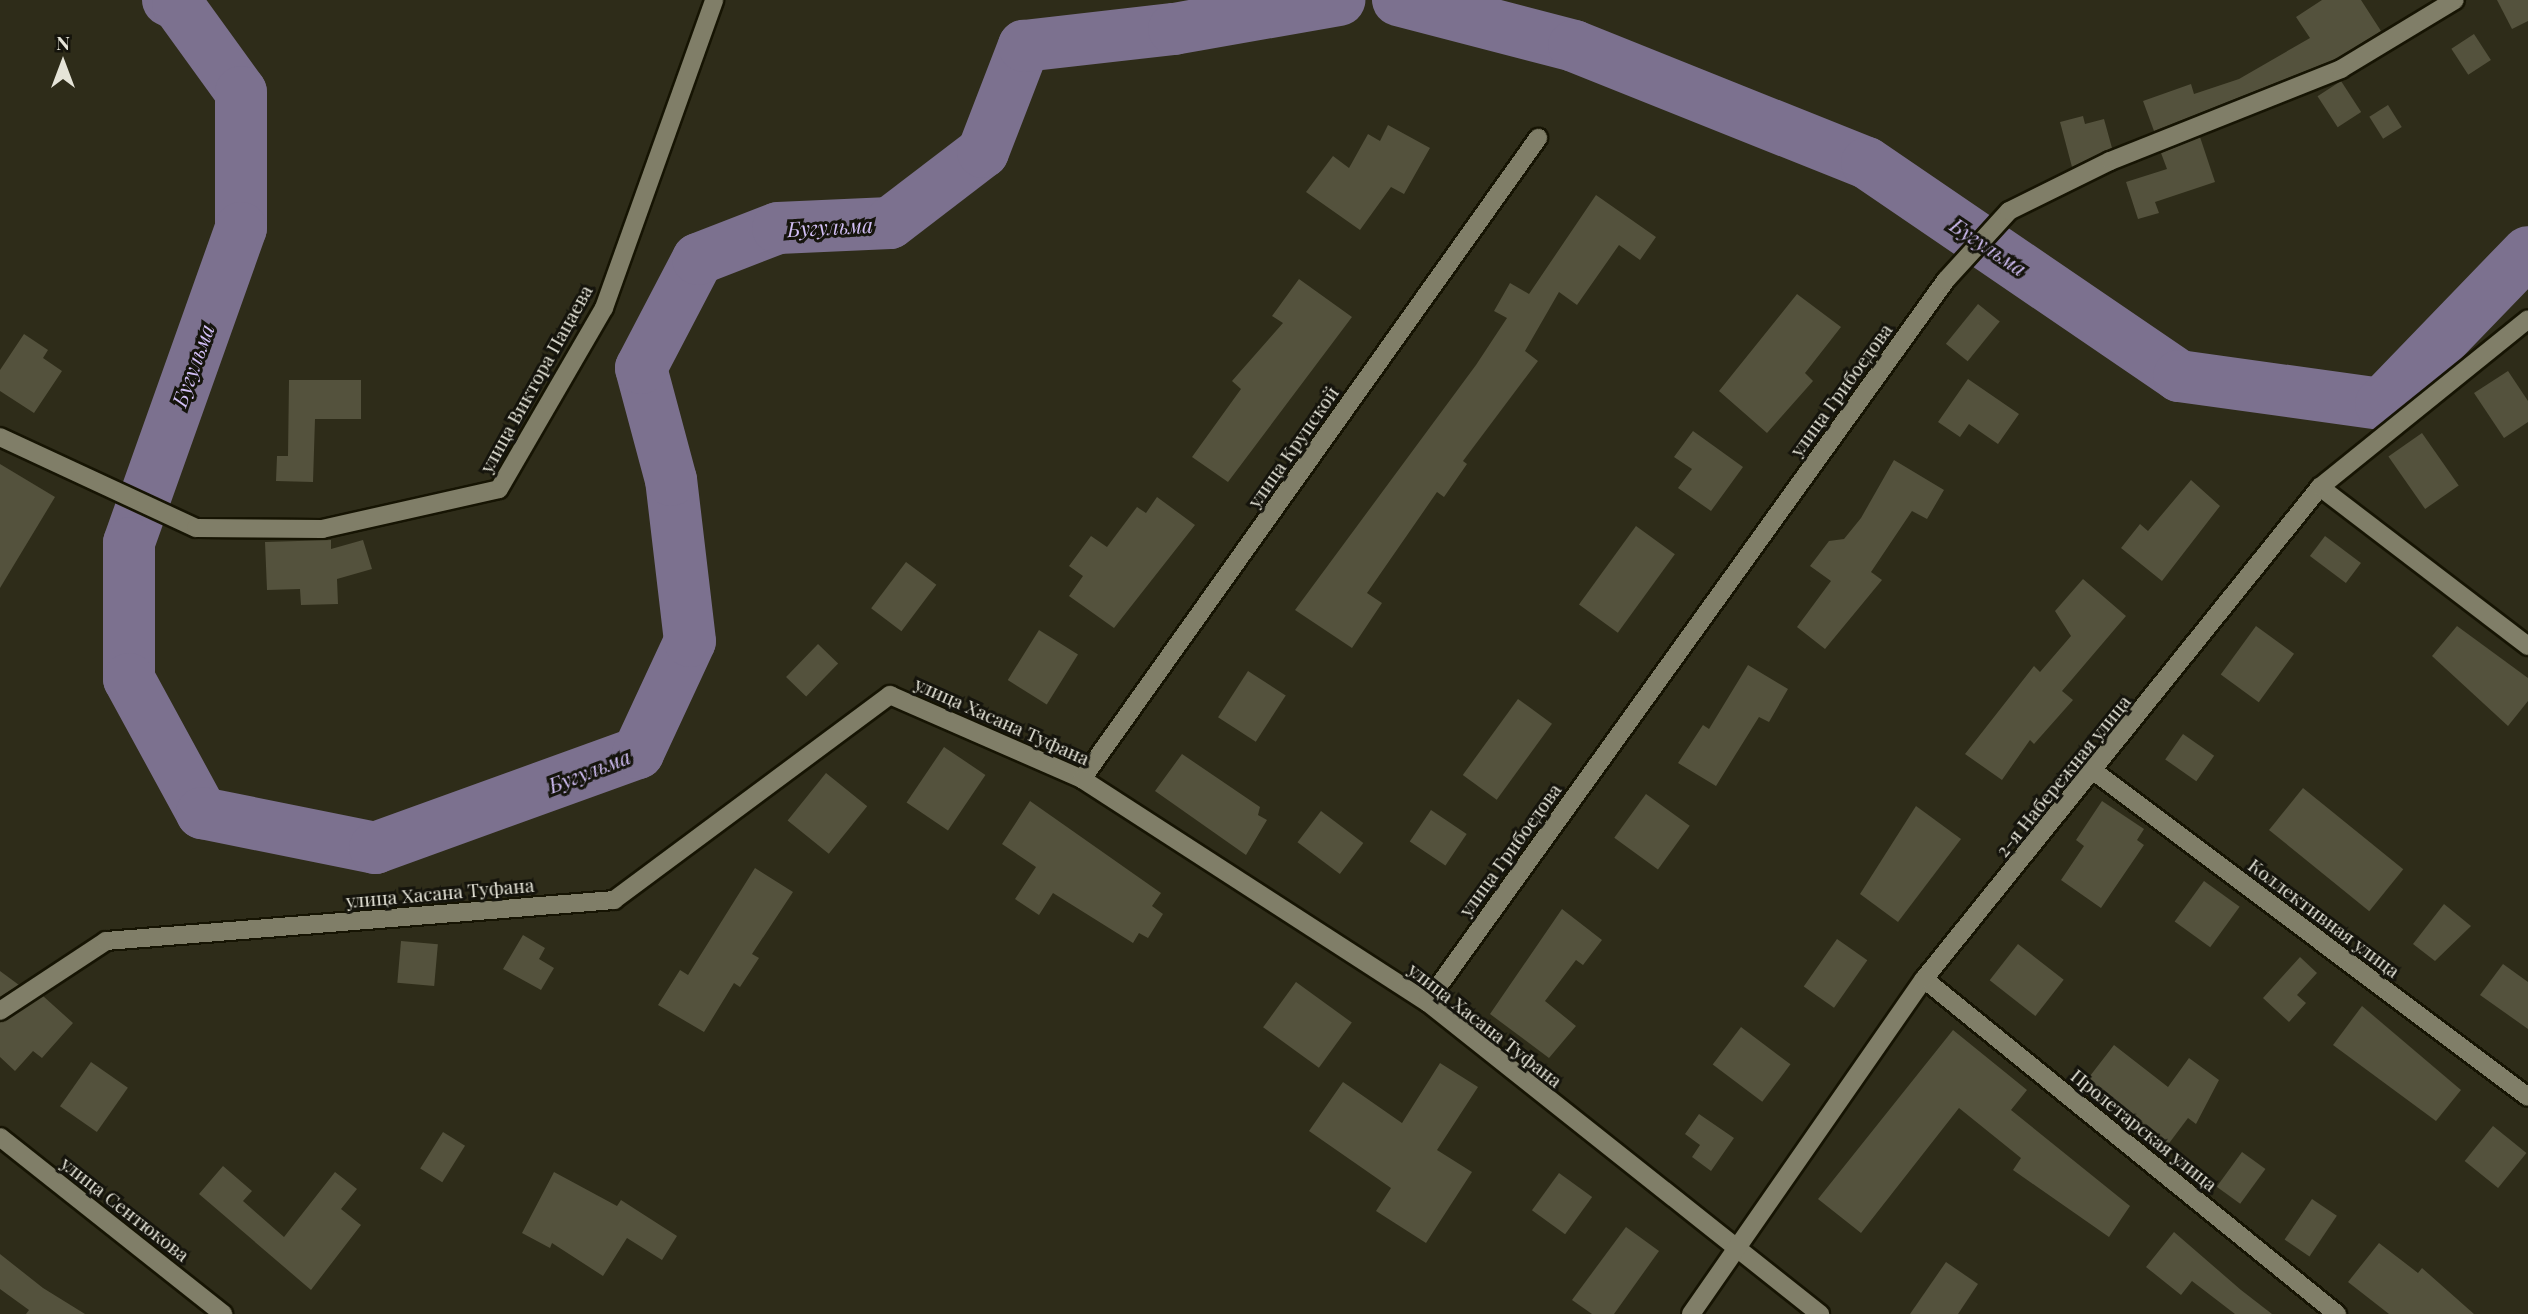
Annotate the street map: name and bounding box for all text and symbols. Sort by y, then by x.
north arrow [28,28,98,98]
text: N [56,29,70,55]
water label: Бугульма [786,211,874,241]
water label: Бугульма [1946,211,2032,281]
street label: улица Виктора Пацаева [475,281,597,477]
street label: улица Грибоедова [1785,319,1897,461]
water label: Бугульма [165,320,219,410]
street label: улица Крупской [1243,382,1343,512]
street label: улица Хасана Туфана [911,672,1093,770]
street label: 2-я Набережная улица [1991,691,2135,861]
water label: Бугульма [544,743,634,797]
street label: улица Грибоедова [1454,779,1566,921]
street label: Коллективная улица [2244,854,2404,982]
street label: улица Хасана Туфана [345,873,535,913]
street label: улица Хасана Туфана [1404,958,1566,1092]
street label: Пролетарская улица [2066,1064,2222,1196]
street label: улица Сентюкова [56,1152,194,1266]

